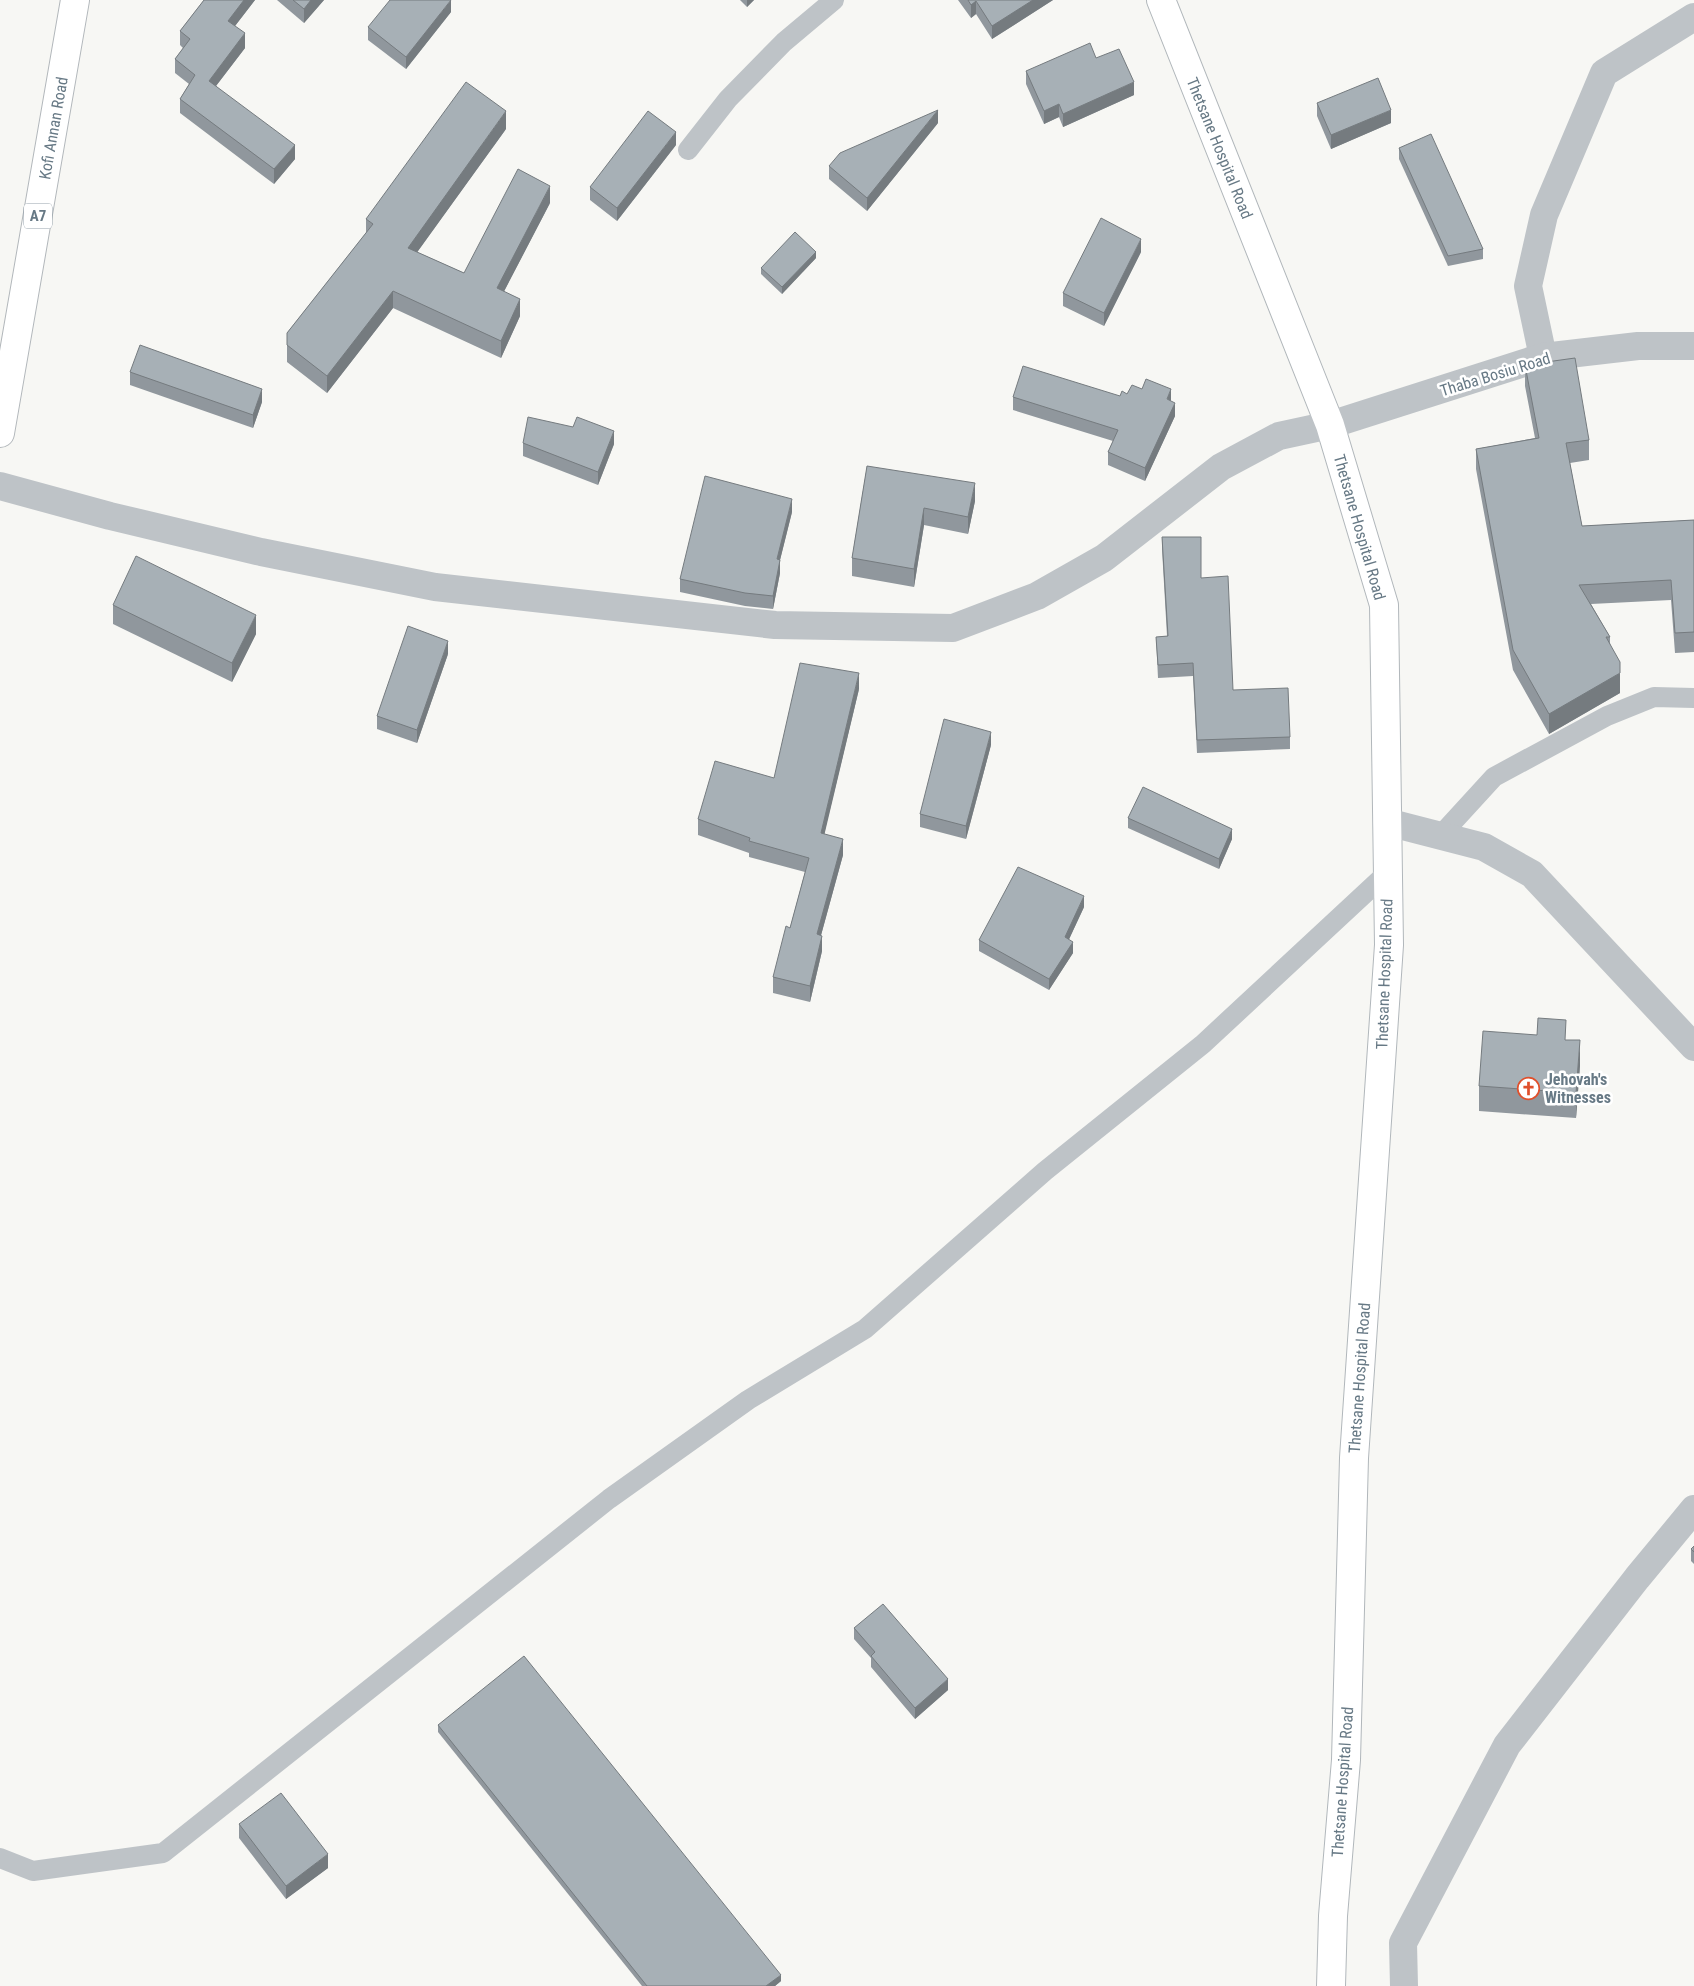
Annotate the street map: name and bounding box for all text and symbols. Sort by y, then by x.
street label: Kofi Annan Road [35,75,72,181]
street label: Thetsane Hospital Road [1182,75,1257,222]
road number: A7 [24,204,52,228]
street label: Thaba Bosiu Road [1438,349,1553,400]
street label: Thetsane Hospital Road [1330,452,1389,602]
street label: Thetsane Hospital Road [1372,898,1397,1050]
place label: Jehovah's Witnesses [1545,1070,1611,1107]
church icon: Jehovah's Witnesses [1517,1076,1541,1100]
street label: Thetsane Hospital Road [1345,1302,1374,1454]
street label: Thetsane Hospital Road [1328,1706,1357,1858]

